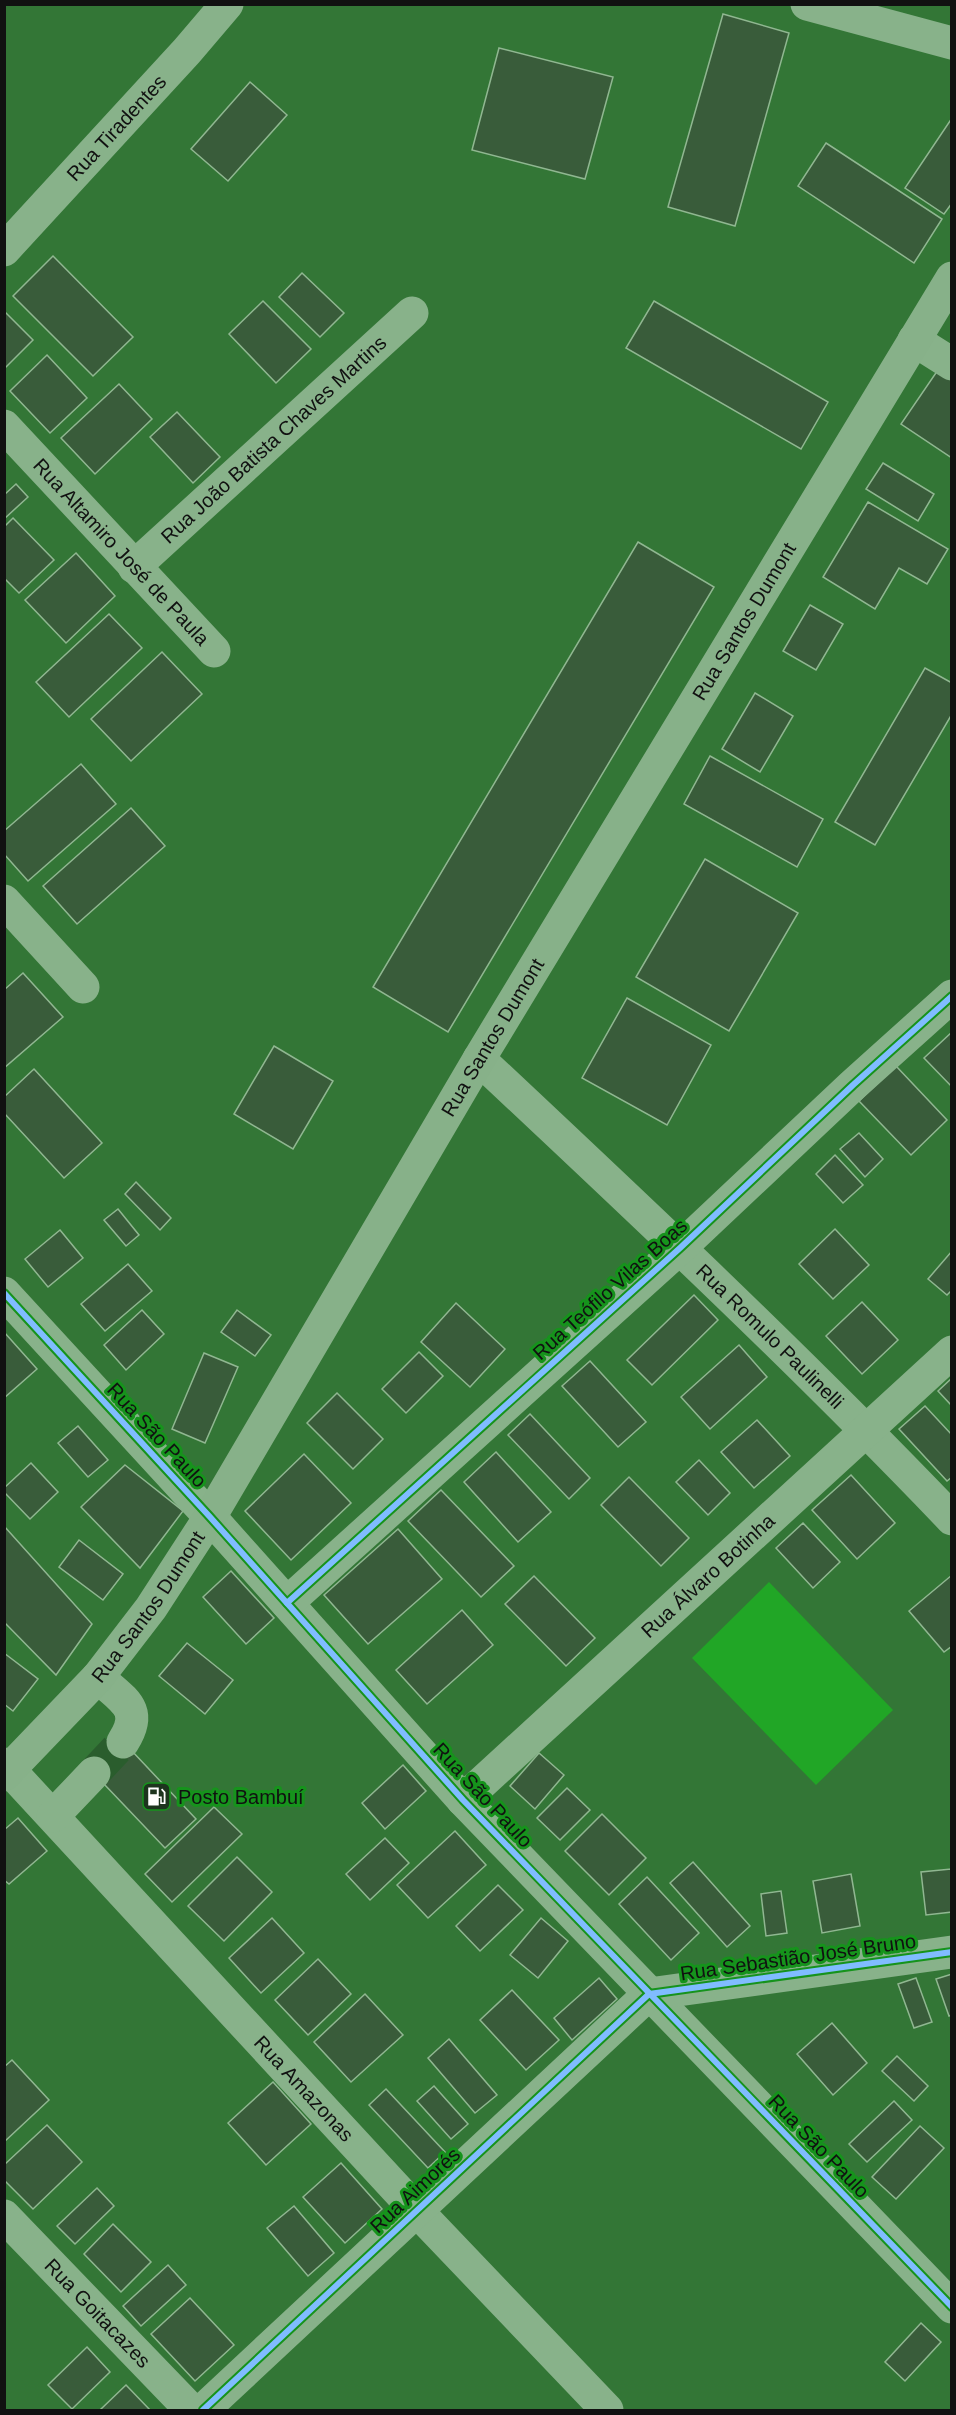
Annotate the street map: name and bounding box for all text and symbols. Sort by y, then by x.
street label: Rua Tiradentes [62,70,170,185]
street label: Rua João Batista Chaves Martins [157,331,391,548]
street label: Rua Altamiro José de Paula [29,454,214,650]
street label: Rua Santos Dumont [688,538,800,704]
street label: Rua Santos Dumont [437,954,549,1120]
street label: Rua Teófilo Vilas Boas [529,1214,691,1364]
street label: Rua Romulo Paulinelli [692,1260,848,1413]
street label: Rua São Paulo [103,1378,211,1492]
street label: Rua Álvaro Botinha [637,1509,779,1642]
street label: Rua Santos Dumont [87,1527,209,1687]
street label: Rua São Paulo [429,1738,537,1852]
fuel station icon: Posto Bambuí [141,1781,173,1813]
place label: Posto Bambuí [178,1786,304,1808]
street label: Rua Sebastião José Bruno [679,1930,917,1984]
street label: Rua Amazonas [250,2031,358,2146]
street label: Rua São Paulo [764,2090,874,2202]
street label: Rua Aimorés [366,2143,464,2237]
street label: Rua Goitacazes [40,2254,155,2372]

